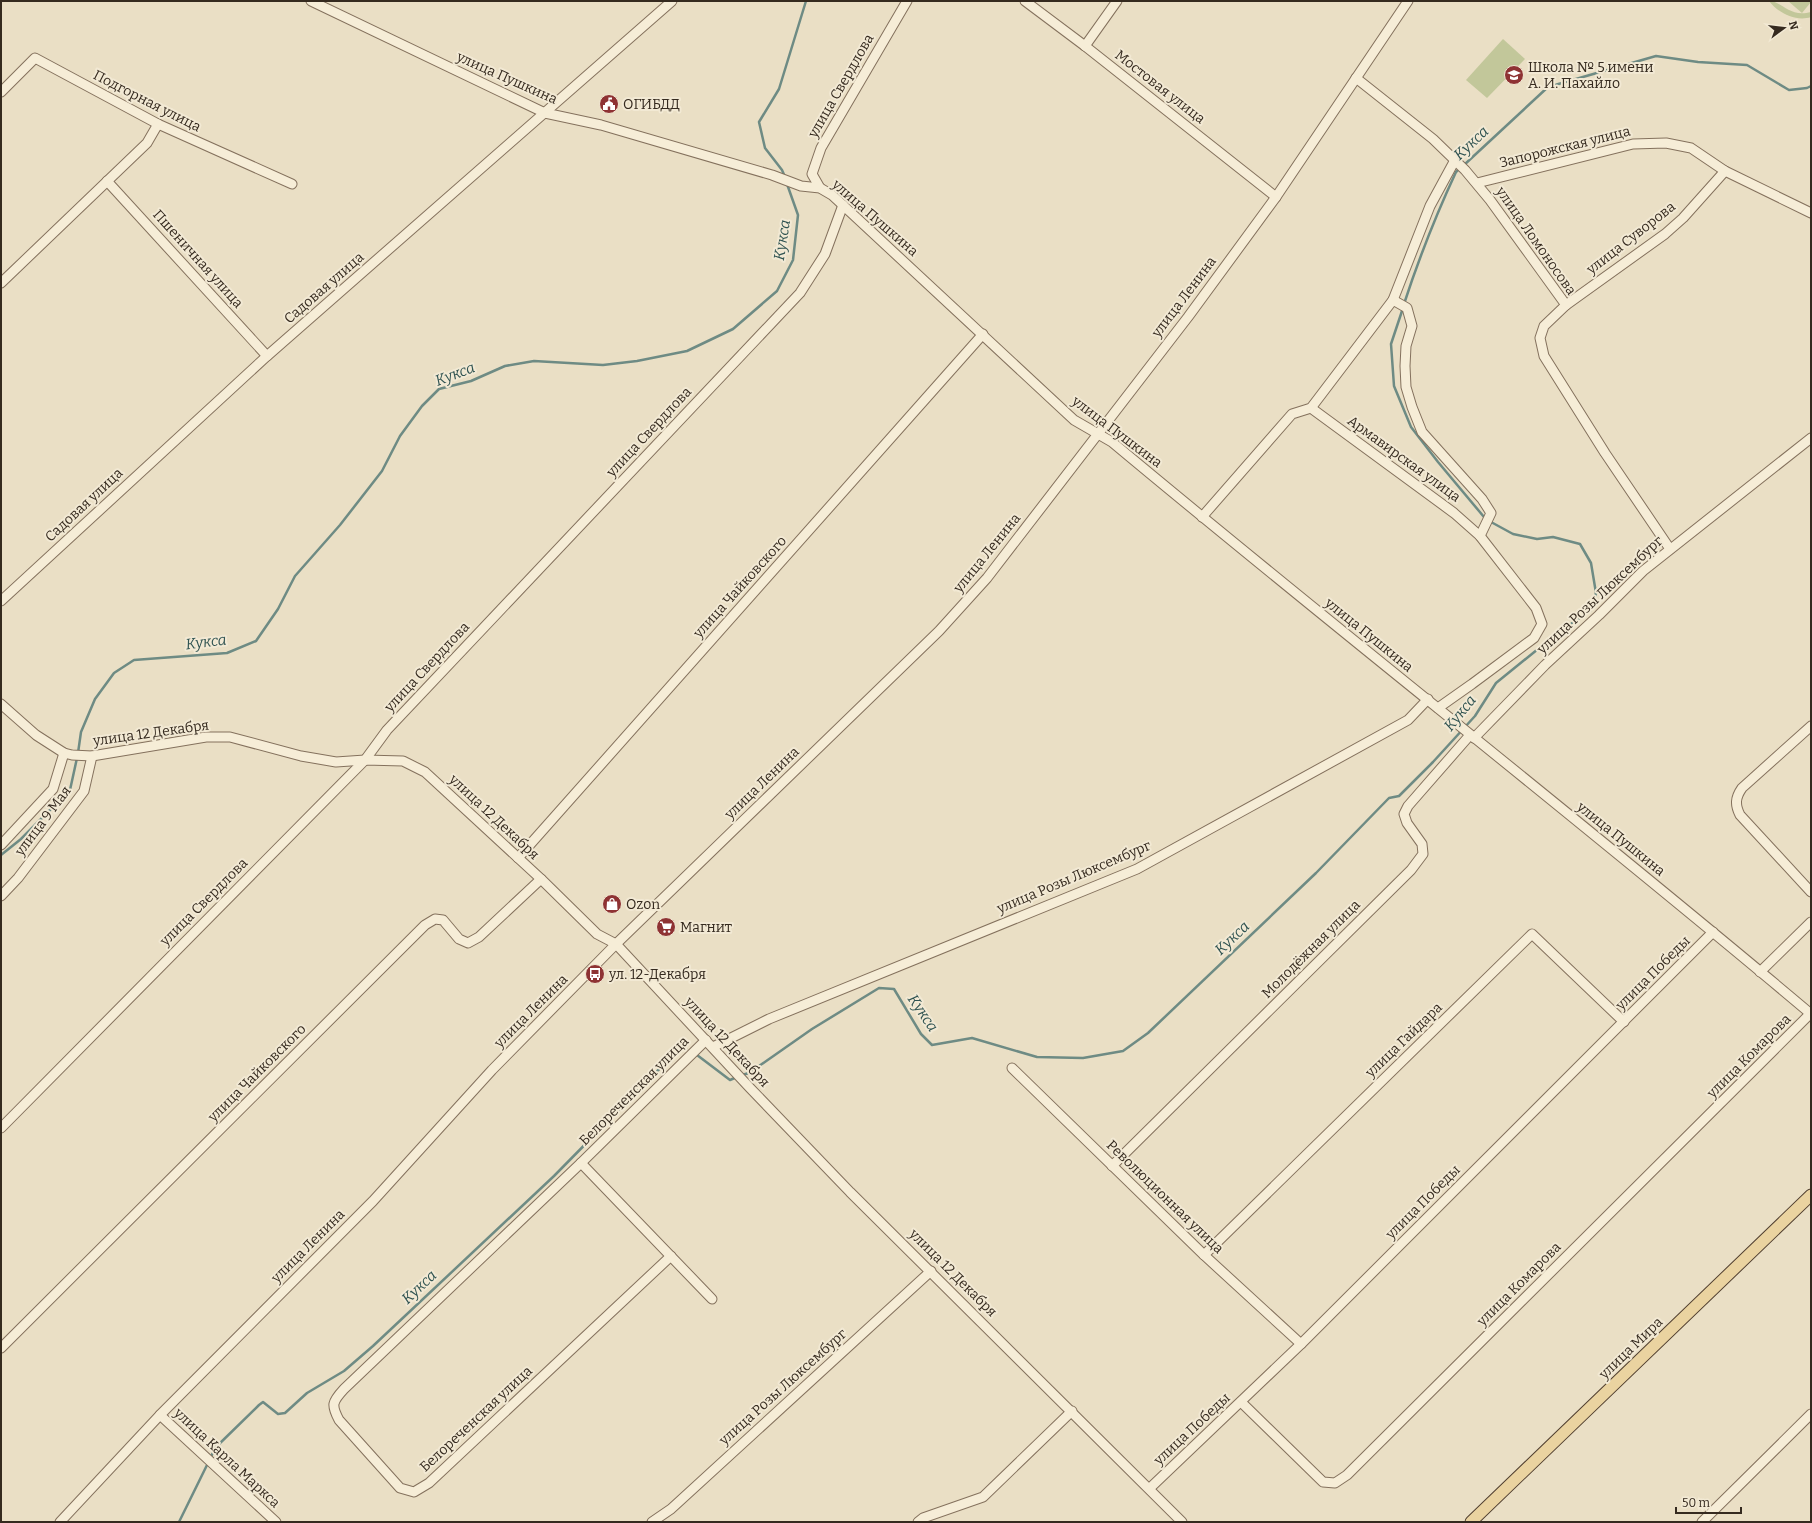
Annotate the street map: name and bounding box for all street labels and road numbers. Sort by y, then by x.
street label: улица Свердлова [804,31,878,142]
street label: Мостовая улица [1112,47,1209,128]
street label: улица Пушкина [453,48,560,108]
street label: Подгорная улица [90,67,204,136]
street label: Запорожская улица [1498,122,1633,171]
street label: улица Пушкина [828,175,922,260]
street label: улица Ломоносова [1492,183,1580,299]
street label: улица Суворова [1582,198,1679,279]
street label: Пшеничная улица [149,206,247,312]
street label: Садовая улица [281,249,368,327]
street label: улица Ленина [1147,253,1220,342]
street label: улица Свердлова [602,383,695,481]
street label: улица Пушкина [1068,392,1166,472]
street label: Армавирская улица [1344,412,1464,506]
street label: Садовая улица [42,464,127,545]
street label: улица Ленина [949,510,1024,597]
street label: улица Розы Люксембург [1533,532,1667,658]
street label: улица Чайковского [689,533,790,642]
street label: улица Пушкина [1321,594,1417,676]
street label: улица Свердлова [380,618,473,716]
street label: улица 12 Декабря [91,716,210,750]
street label: улица Ленина [721,743,803,823]
street label: улица 12 Декабря [445,770,543,863]
street label: улица 9 Мая [11,783,75,860]
street label: улица Пушкина [1573,798,1669,880]
street label: улица Розы Люксембург [994,837,1154,918]
street label: улица Свердлова [156,854,252,950]
street label: Молодёжная улица [1258,896,1364,1002]
street label: улица Победы [1612,932,1694,1014]
street label: улица Ленина [490,971,571,1052]
street label: улица 12 Декабря [680,993,773,1091]
street label: улица Гайдара [1361,999,1446,1082]
street label: улица Комарова [1703,1010,1795,1102]
street label: улица Чайковского [204,1021,309,1126]
street label: Белореченская улица [576,1033,692,1149]
street label: Революционная улица [1103,1137,1227,1258]
street label: улица Победы [1382,1161,1464,1243]
street label: улица Ленина [267,1206,348,1287]
street label: улица 12 Декабря [905,1225,1001,1321]
street label: улица Комарова [1473,1238,1565,1330]
street label: улица Мира [1595,1313,1667,1383]
street label: улица Розы Люксембург [715,1325,850,1449]
street label: Белореченская улица [416,1362,536,1475]
street label: улица Победы [1150,1389,1234,1469]
street label: улица Карла Маркса [170,1404,284,1512]

